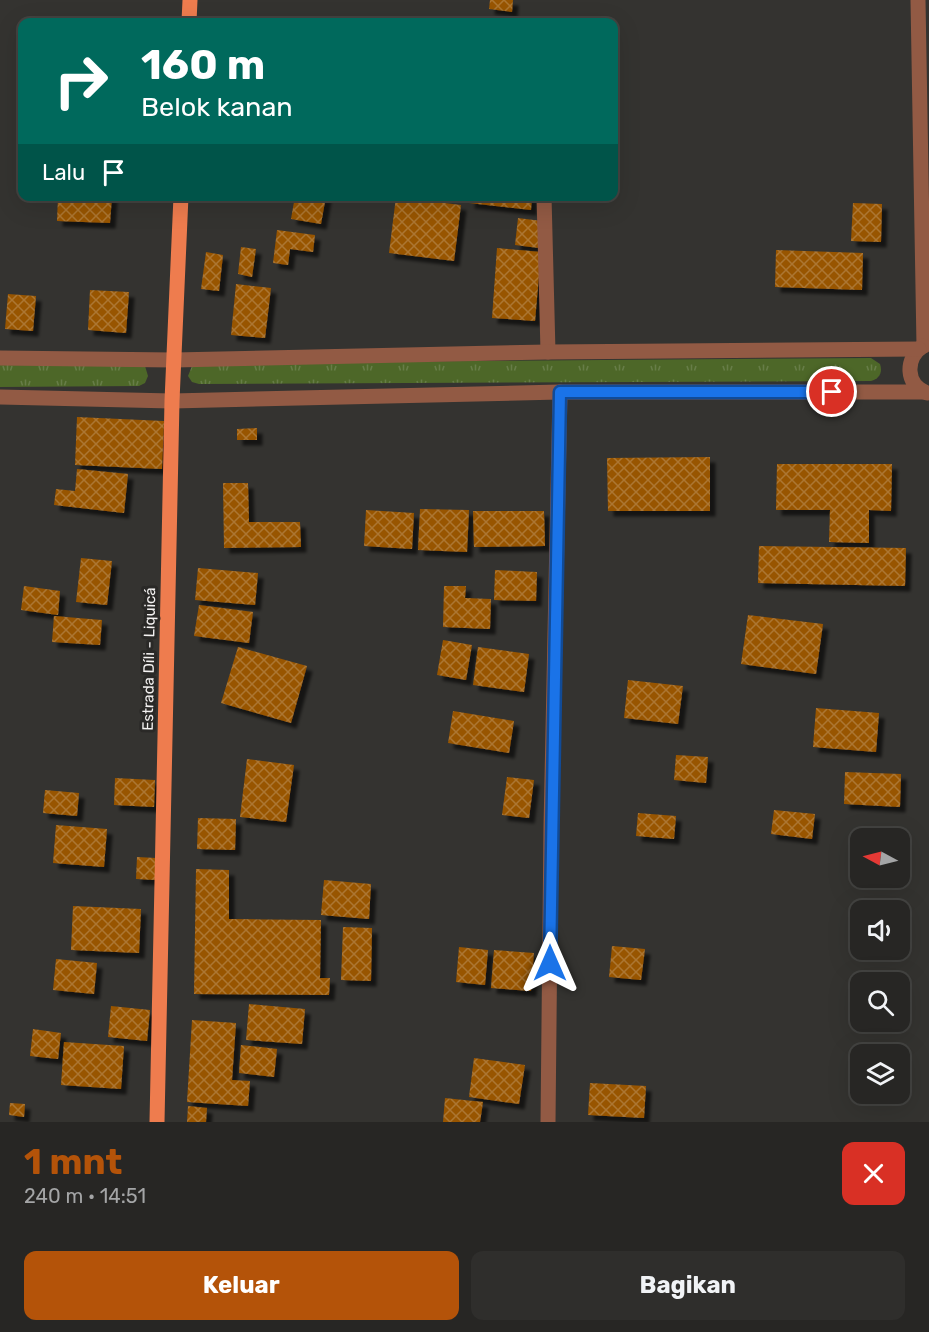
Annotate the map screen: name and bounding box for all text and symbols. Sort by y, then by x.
text: 160 m [141,40,265,90]
icon: right [42,42,120,120]
text: Belok kanan [141,91,293,123]
icon: arrive [97,156,130,189]
text: Lalu [42,159,85,186]
pin [806,366,857,417]
icon: arrive [815,375,848,408]
street label: Estrada Díli - Liquicá [139,587,159,731]
north arrow [850,828,910,888]
map controls [850,828,910,1104]
button: sound [850,900,910,960]
position arrow [518,931,582,995]
button: search [850,972,910,1032]
button: layers [850,1044,910,1104]
text: 1 mnt [24,1140,122,1183]
button: close [842,1142,905,1205]
text: 240 m · 14:51 [24,1184,146,1208]
button: Keluar [24,1251,459,1320]
button: Bagikan [471,1251,905,1320]

